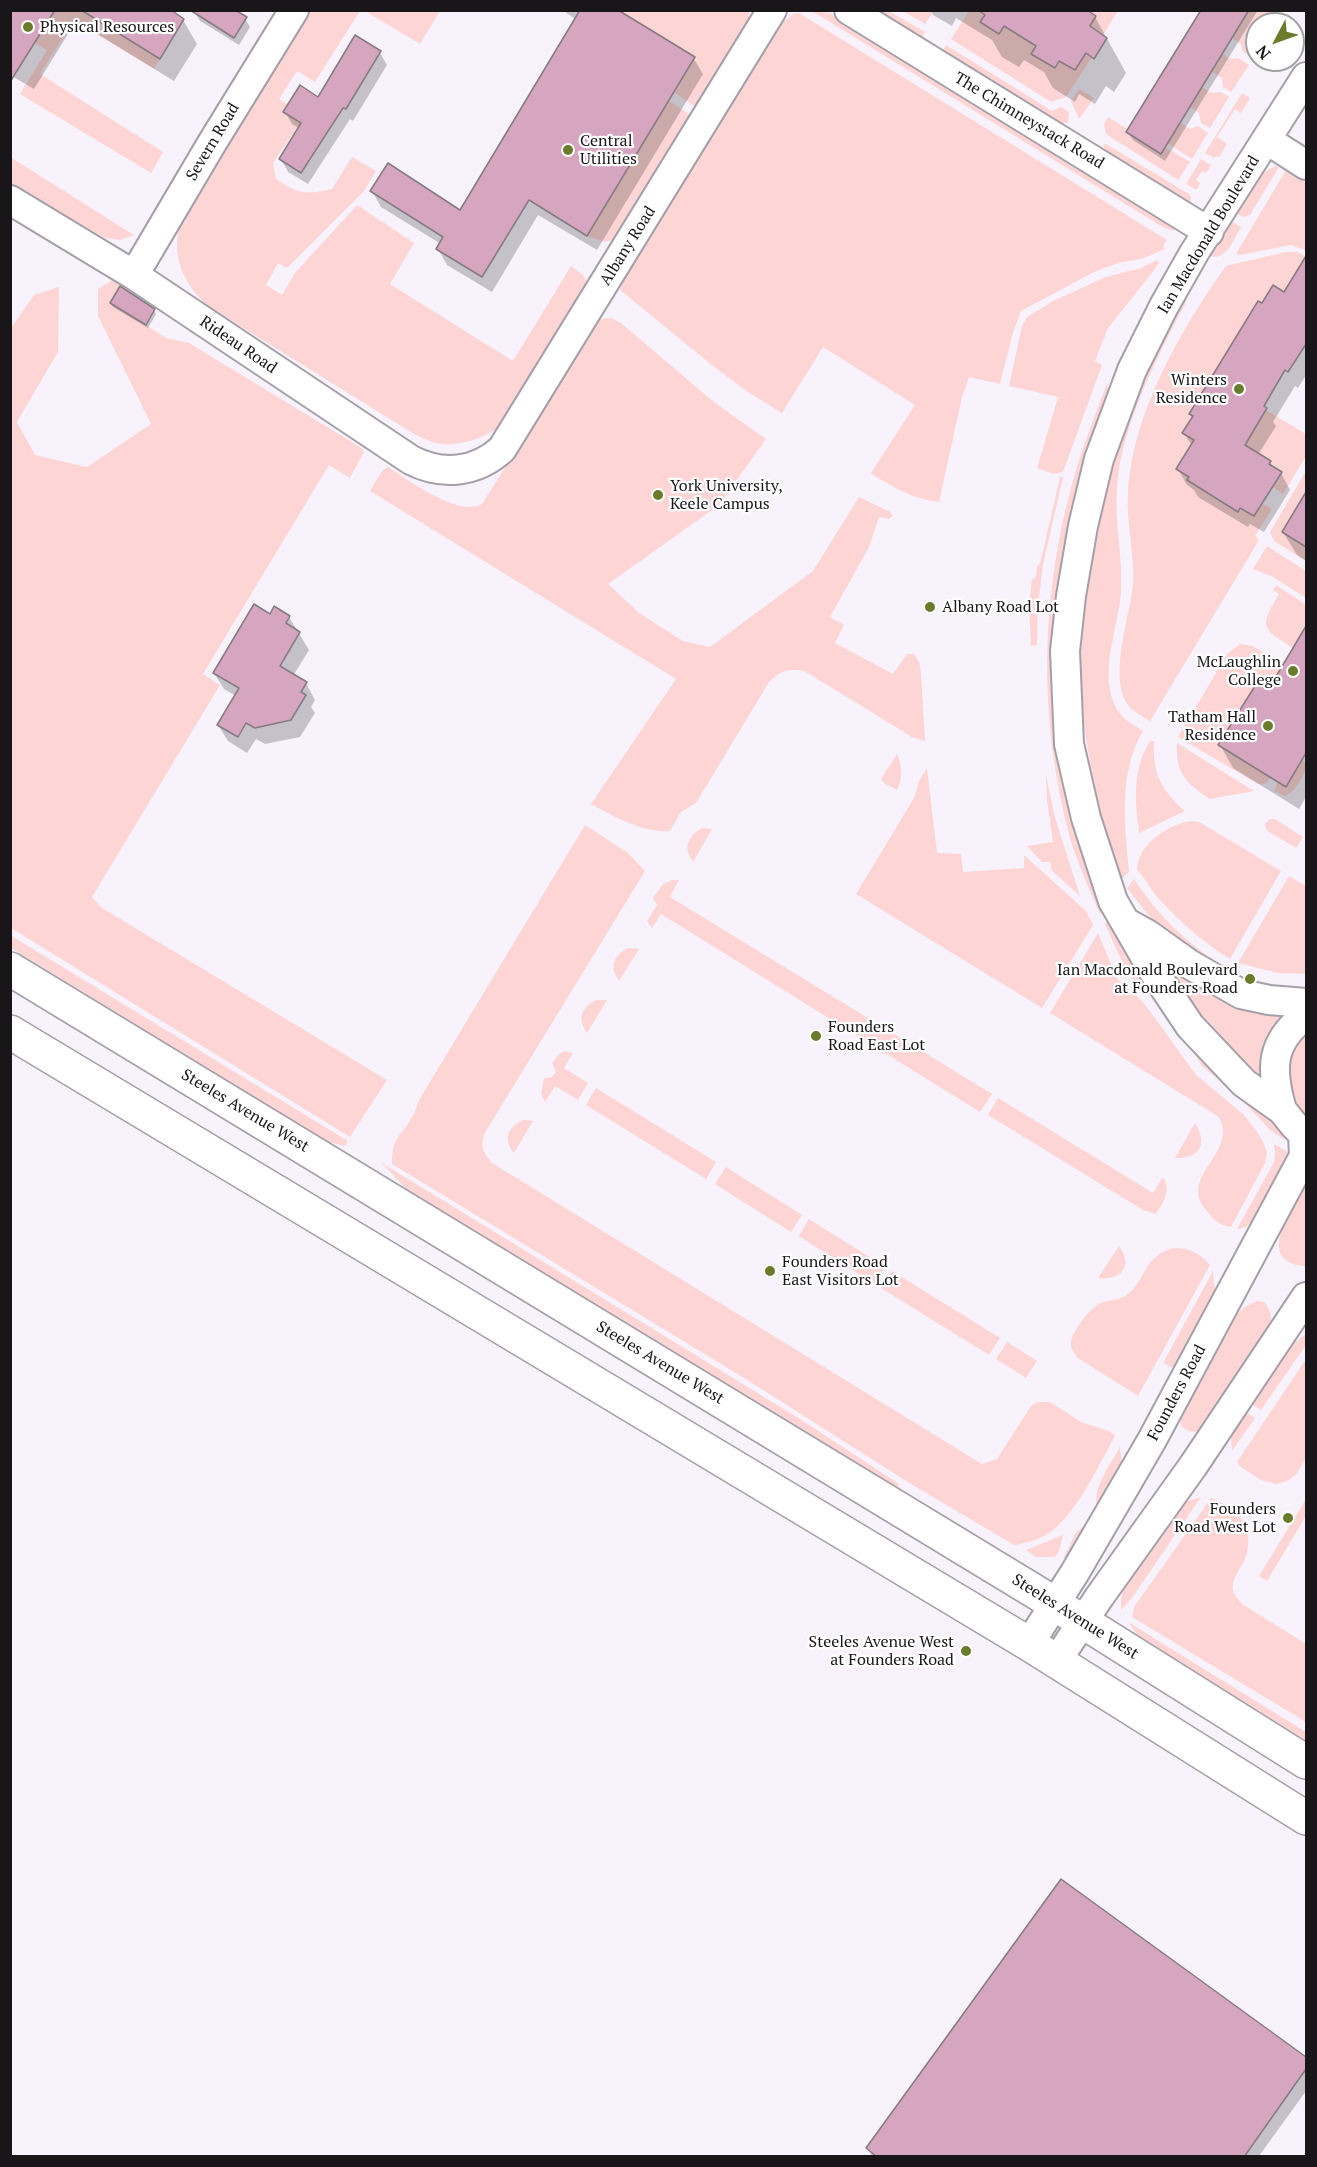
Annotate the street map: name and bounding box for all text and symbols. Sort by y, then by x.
north arrow [1245,12,1305,72]
place label: Physical Resources [40,17,174,37]
marker: Physical Resources [21,20,35,34]
text: N [1251,41,1275,64]
street label: The Chimneystack Road [951,69,1107,173]
street label: Severn Road [182,100,244,184]
place label: Central Utilities [580,131,637,169]
marker: Central Utilities [561,143,575,157]
street label: Ian Macdonald Boulevard [1154,152,1264,318]
street label: Albany Road [596,203,660,289]
street label: Rideau Road [196,312,280,378]
place label: Winters Residence [1156,370,1227,408]
marker: Winters Residence [1232,382,1246,396]
place label: York University, Keele Campus [670,476,783,514]
marker: York University, Keele Campus [651,488,665,502]
place label: Albany Road Lot [942,597,1059,617]
marker: Albany Road Lot [923,600,937,614]
place label: McLaughlin College [1197,652,1281,690]
marker: McLaughlin College [1286,664,1300,678]
place label: Tatham Hall Residence [1168,707,1256,745]
marker: Tatham Hall Residence [1261,719,1275,733]
place label: Ian Macdonald Boulevard at Founders Road [1057,960,1238,998]
marker: Ian Macdonald Boulevard at Founders Road [1243,972,1257,986]
place label: Founders Road East Lot [828,1017,925,1055]
marker: Founders Road East Lot [809,1029,823,1043]
street label: Steeles Avenue West [178,1065,312,1157]
place label: Founders Road East Visitors Lot [782,1252,899,1290]
marker: Founders Road East Visitors Lot [763,1264,777,1278]
street label: Steeles Avenue West [593,1317,727,1409]
street label: Founders Road [1144,1342,1210,1444]
place label: Founders Road West Lot [1174,1499,1276,1537]
marker: Founders Road West Lot [1281,1511,1295,1525]
street label: Steeles Avenue West [1008,1570,1142,1664]
place label: Steeles Avenue West at Founders Road [809,1632,954,1670]
marker: Steeles Avenue West at Founders Road [959,1644,973,1658]

